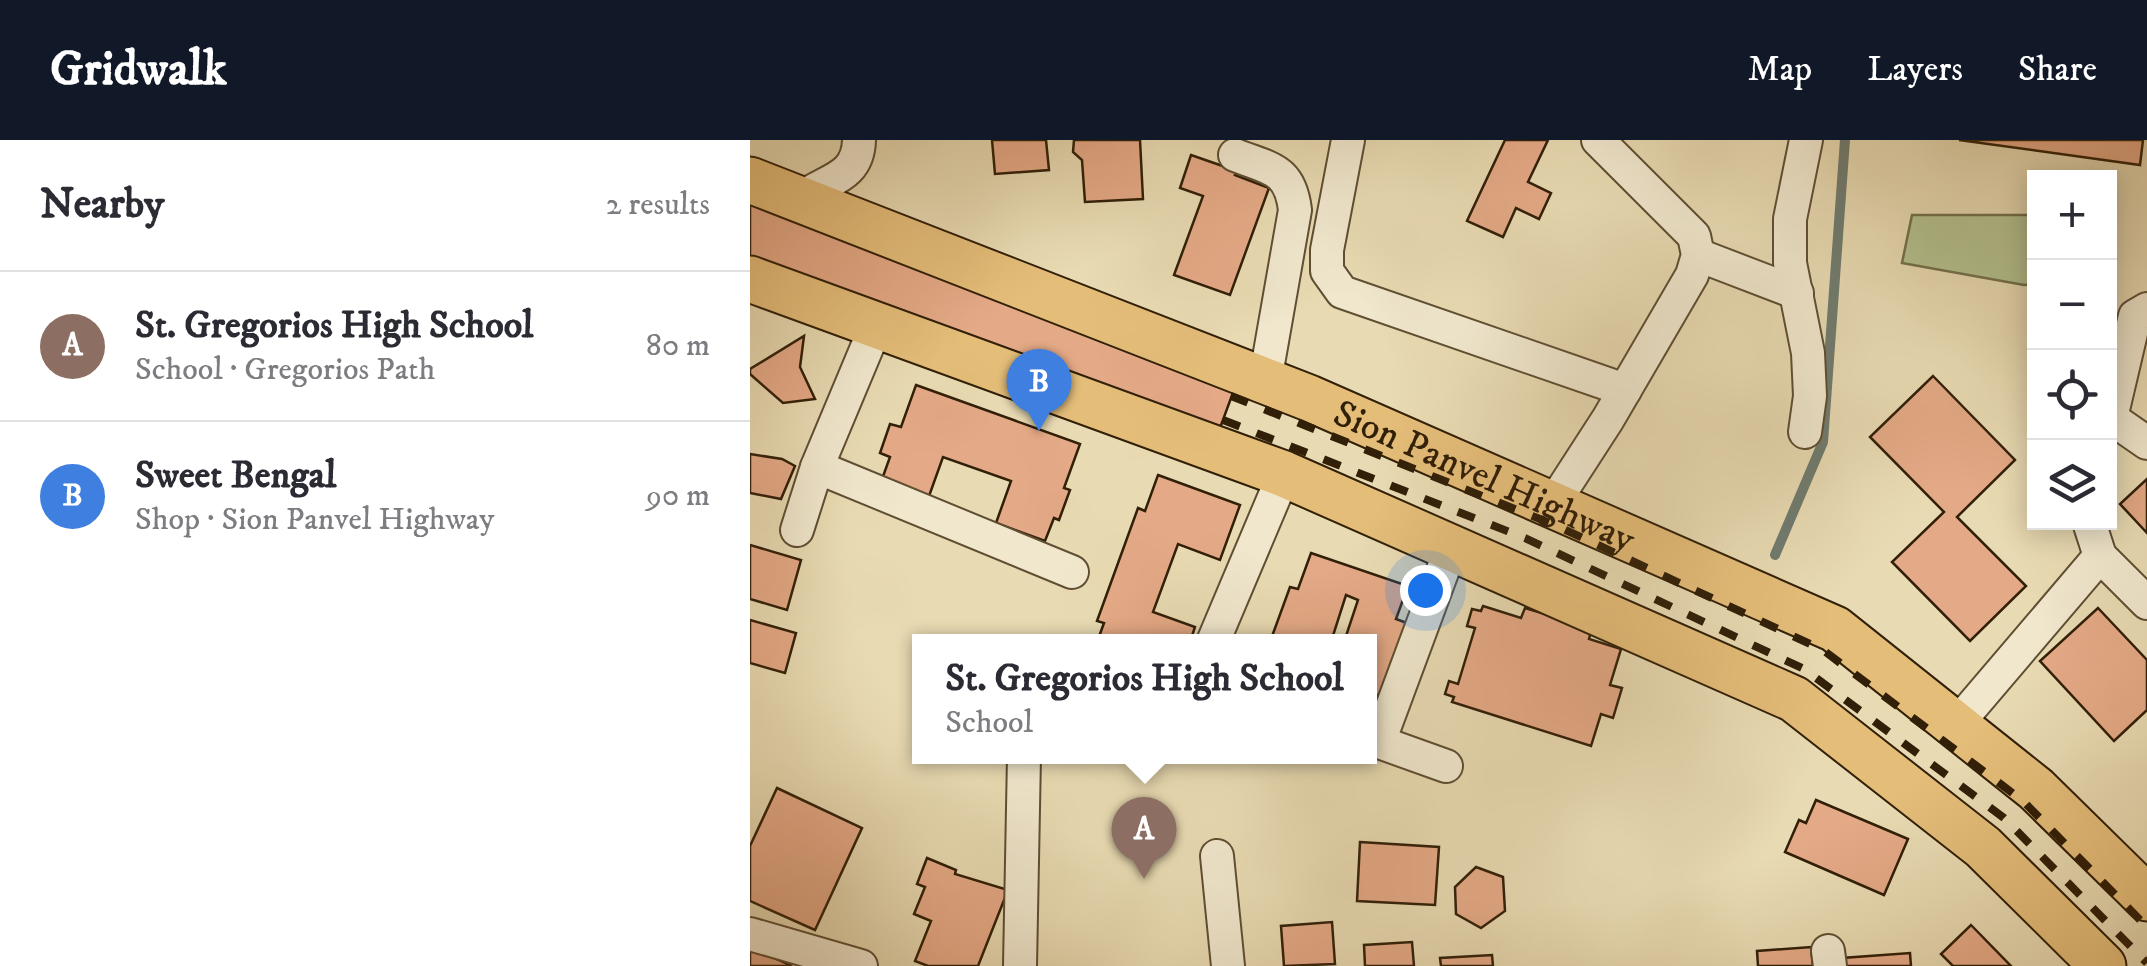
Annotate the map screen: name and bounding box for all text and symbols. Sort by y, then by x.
text: Gridwalk [50,40,227,100]
text: Map [1748,48,1812,92]
text: Layers [1867,48,1963,92]
text: Share [2018,48,2097,92]
map controls [2027,170,2117,530]
button: + [2027,170,2117,260]
text: Nearby [40,179,164,231]
text: 2 results [606,185,710,225]
button: − [2027,260,2117,350]
text: St. Gregorios High School [135,302,533,350]
text: A [62,326,83,366]
text: 80 m [646,326,710,366]
pin: B [1006,348,1072,431]
text: School · Gregorios Path [135,350,435,390]
button: locate [2027,350,2117,440]
street label: Sion Panvel Highway [1326,390,1643,565]
button: layers [2027,440,2117,530]
text: Sweet Bengal [135,452,336,500]
text: B [62,476,83,516]
text: 90 m [646,476,710,516]
text: Shop · Sion Panvel Highway [135,500,494,540]
your location [1400,565,1451,616]
popup [912,634,1377,764]
text: St. Gregorios High School [945,655,1344,703]
text: School [945,703,1033,743]
pin: A [1112,796,1176,879]

